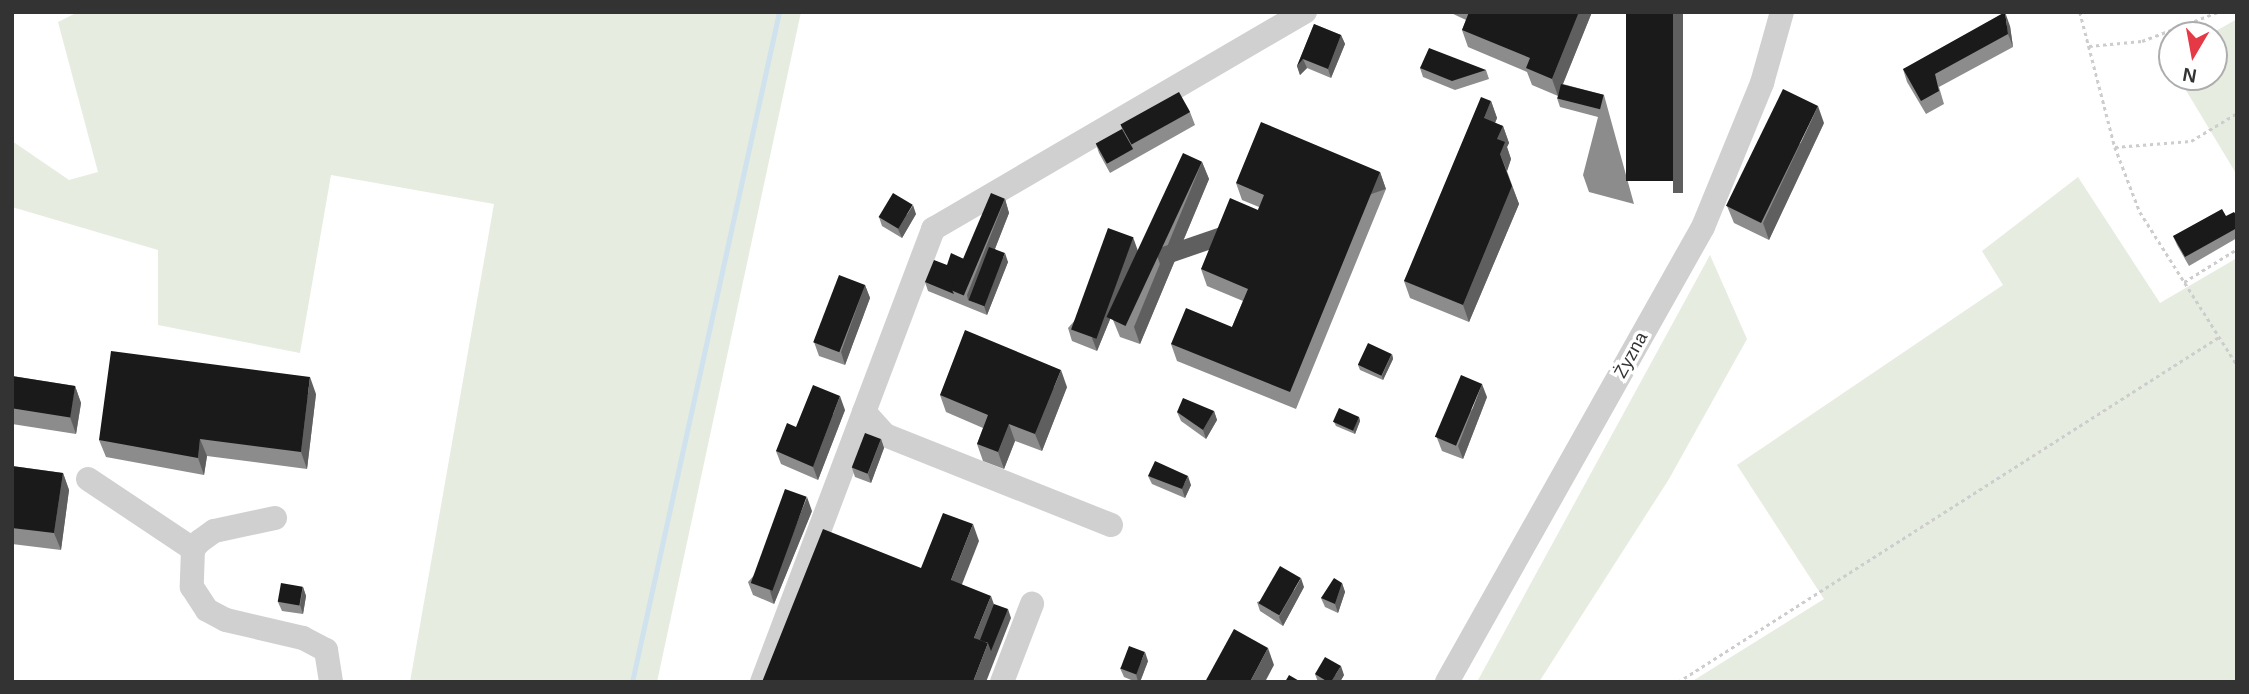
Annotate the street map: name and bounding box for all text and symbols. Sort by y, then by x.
north arrow [2158,21,2228,91]
text: N [2181,64,2198,87]
street label: Żyzna [1610,328,1652,382]

